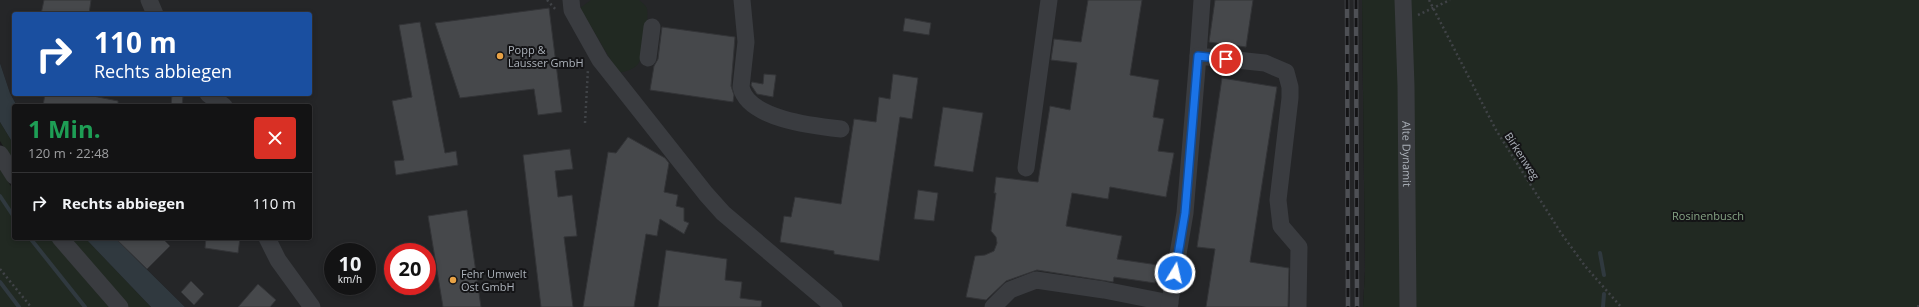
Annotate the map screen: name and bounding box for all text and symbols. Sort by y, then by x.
text: 110 m [94,23,177,61]
icon: right [28,28,80,80]
place label: Popp & Lausser GmbH [508,42,584,70]
pin [1209,42,1243,76]
icon: arrive [1215,48,1237,70]
marker: Popp & Lausser GmbH [495,51,505,61]
text: Rechts abbiegen [94,59,232,83]
text: 1 Min. [28,112,101,145]
button: close [254,117,296,159]
street label: Alte Dynamit [1399,121,1415,187]
street label: Birkenweg [1501,129,1543,182]
text: 120 m · 22:48 [28,144,109,162]
icon: right [28,192,50,214]
text: Rechts abbiegen [62,193,185,213]
text: 110 m [252,193,296,213]
park label: Rosinenbusch [1672,208,1744,223]
speed limit sign: 20 [384,243,436,295]
text: 10 [339,250,361,277]
position arrow [1154,252,1196,294]
place label: Fehr Umwelt Ost GmbH [461,266,527,294]
text: km/h [338,272,362,286]
marker: Fehr Umwelt Ost GmbH [448,275,458,285]

